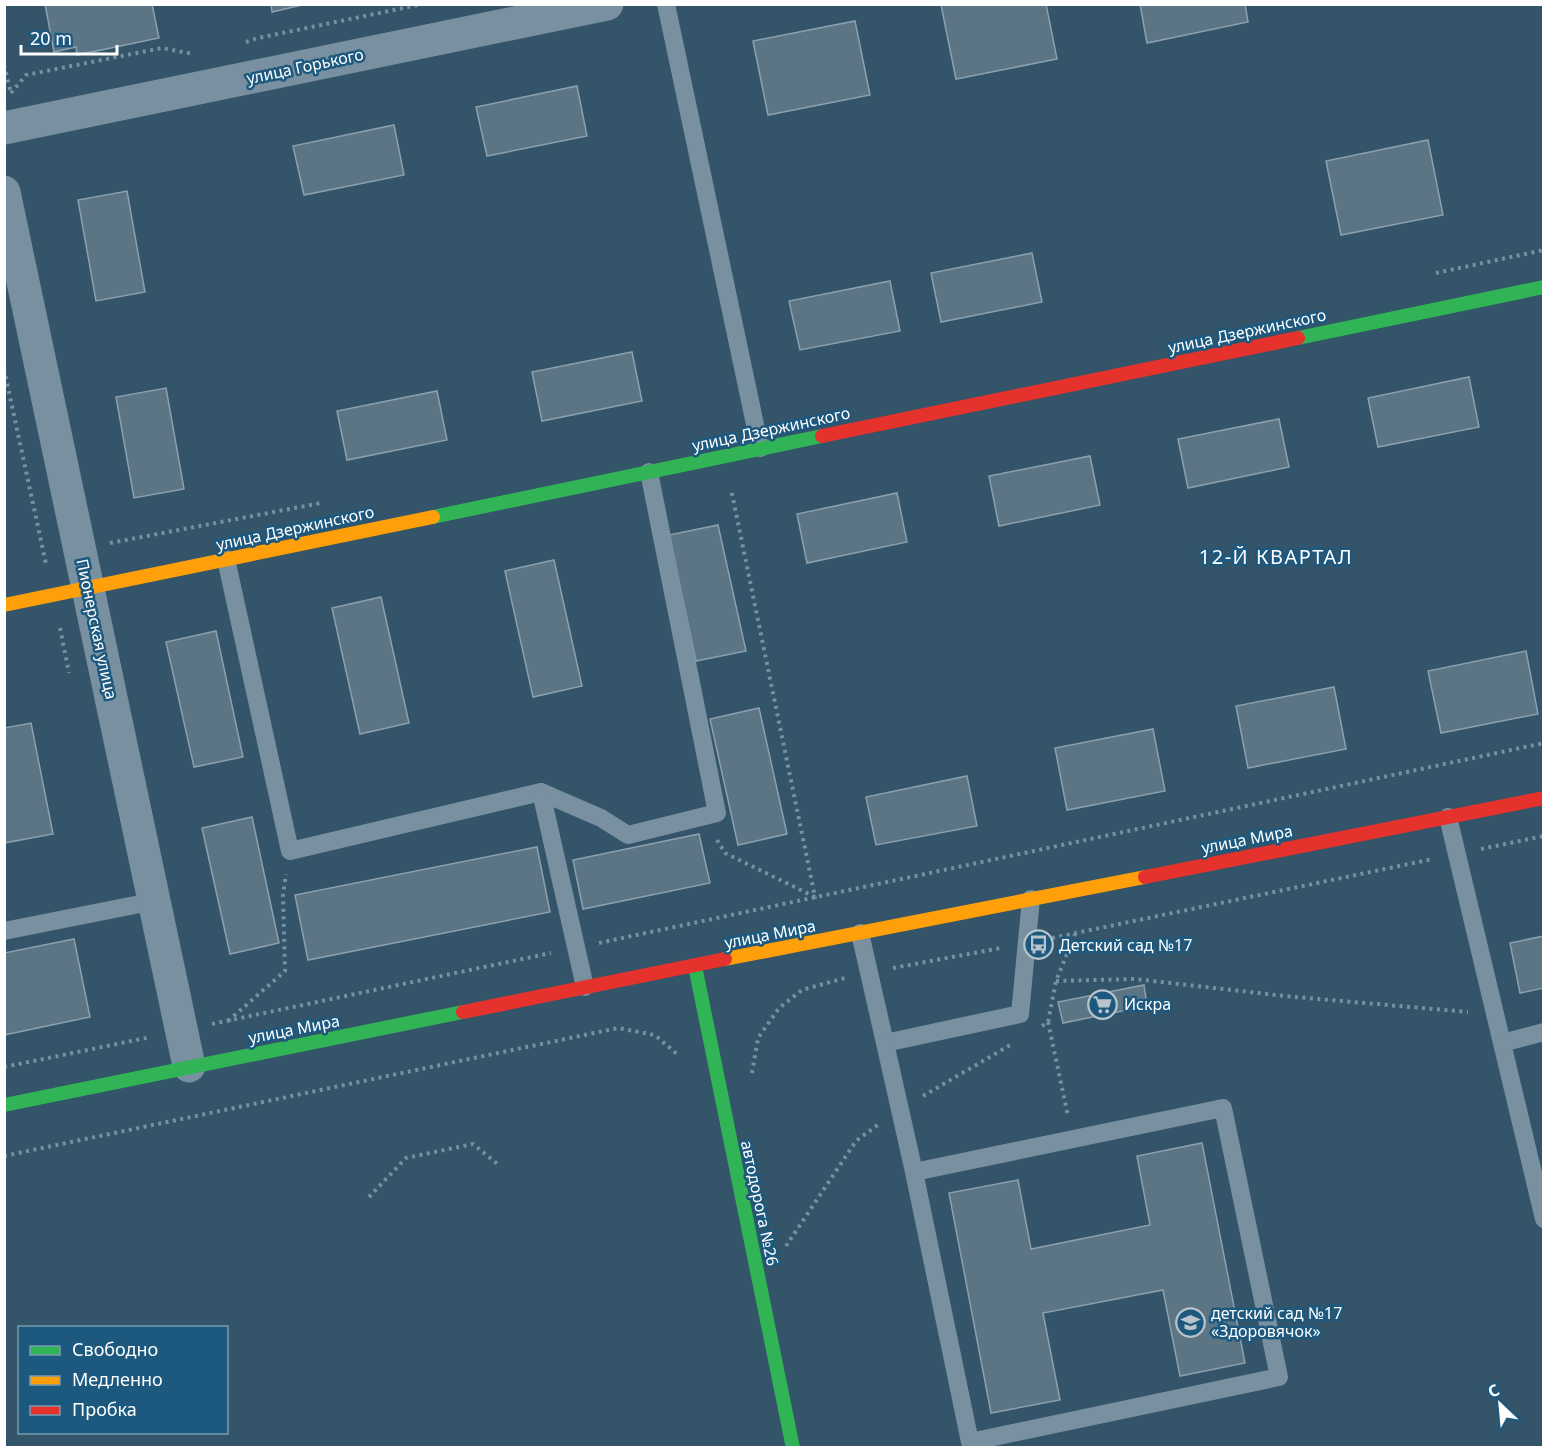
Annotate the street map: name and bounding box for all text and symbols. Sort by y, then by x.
scale bar [21,18,117,56]
text: 20 m [30,26,72,50]
street label: улица Горького [245,43,365,89]
street label: улица Дзержинского [1166,303,1328,359]
street label: улица Дзержинского [690,401,852,457]
street label: улица Дзержинского [214,500,376,556]
district label: 12-Й КВАРТАЛ [1199,543,1353,570]
street label: Пионерская улица [71,557,123,701]
street label: улица Мира [1199,819,1295,859]
street label: улица Мира [722,914,818,954]
bus stop icon: Детский сад №17 [1022,929,1054,961]
place label: Детский сад №17 [1059,934,1192,956]
supermarket icon: Искра [1087,988,1119,1020]
place label: Искра [1124,993,1171,1015]
street label: улица Мира [246,1009,342,1049]
street label: автодорога №26 [736,1138,784,1268]
place label: детский сад №17 «Здоровячок» [1211,1302,1342,1342]
school or university icon: детский сад №17 «Здоровячок» [1174,1306,1206,1338]
legend [18,1326,228,1434]
text: Свободно [72,1337,158,1361]
text: Медленно [72,1367,163,1391]
north arrow [1470,1374,1530,1434]
text: С [1484,1378,1503,1403]
text: Пробка [72,1397,137,1421]

